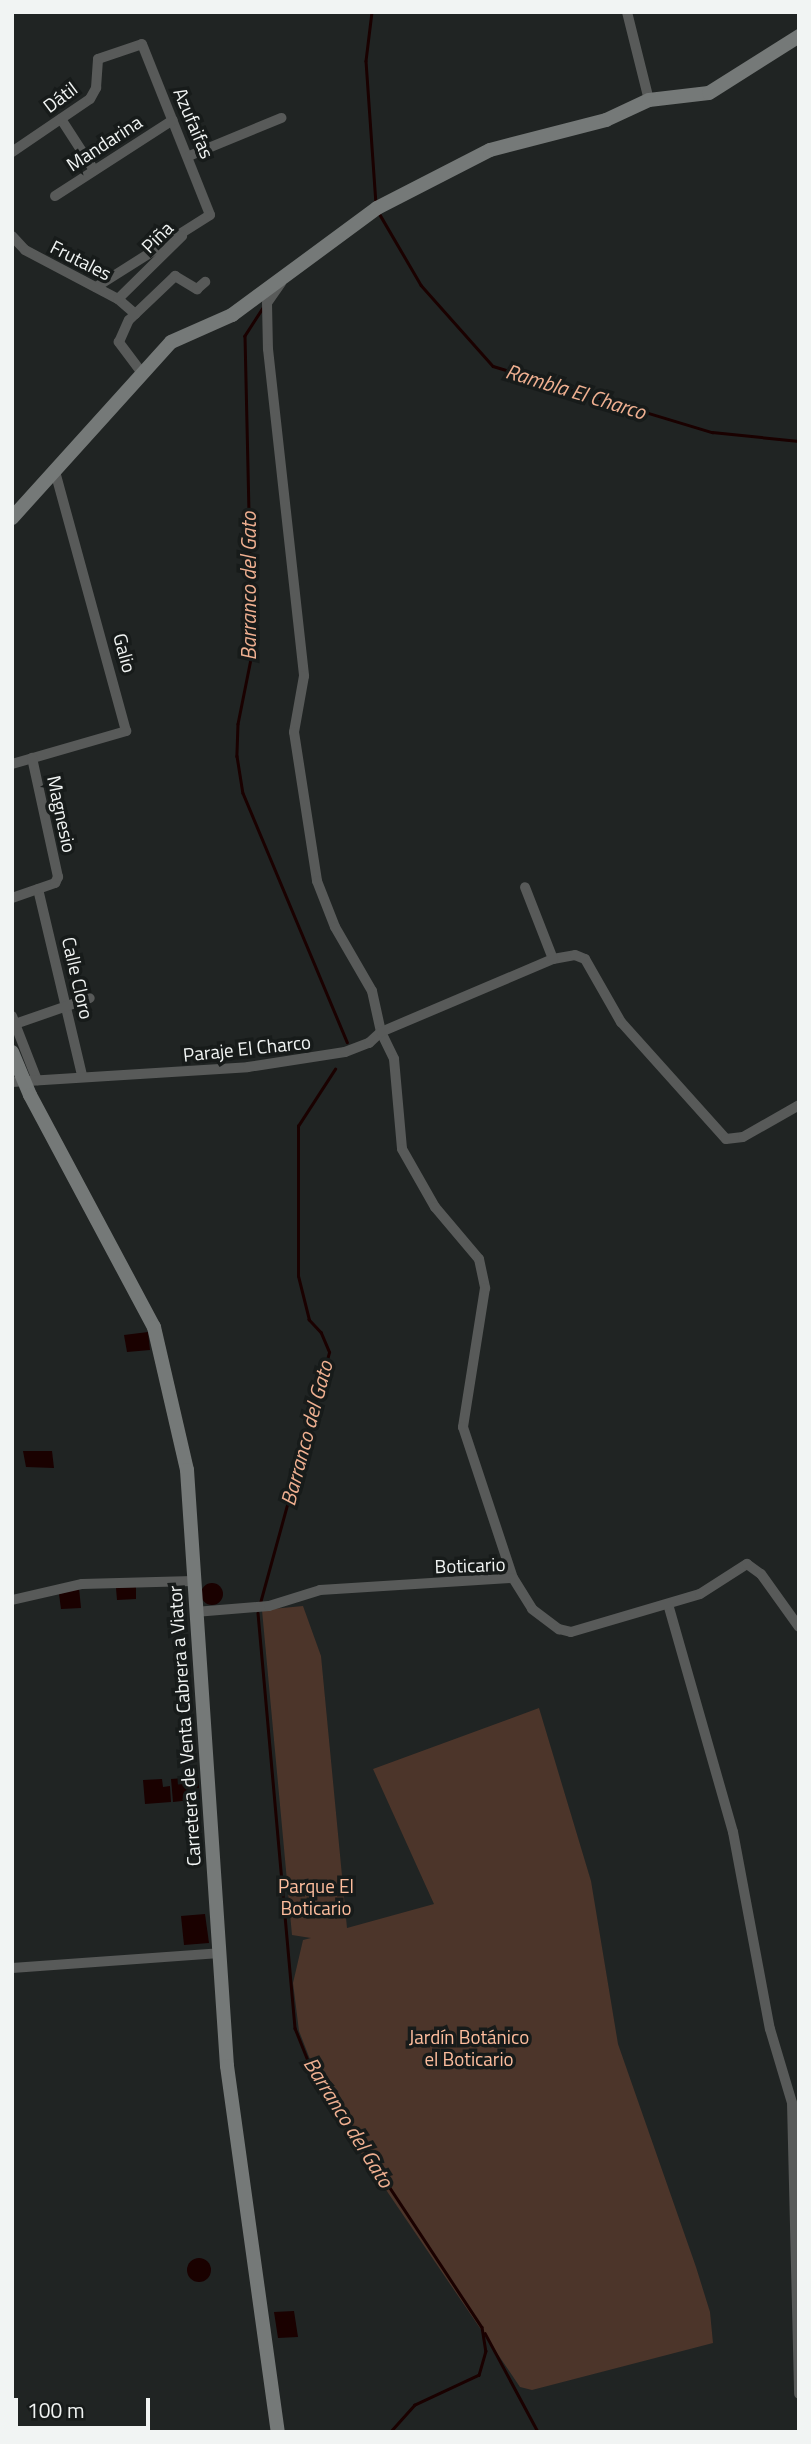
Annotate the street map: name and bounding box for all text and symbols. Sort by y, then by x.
street label: Dátil [38,77,82,117]
street label: Azufaifas [169,84,219,162]
street label: Mandarina [62,110,146,176]
street label: Piña [137,217,177,257]
street label: Frutales [47,235,115,285]
water label: Rambla El Charco [503,358,649,424]
water label: Barranco del Gato [235,512,261,660]
street label: Galio [109,631,141,675]
street label: Magnesio [43,773,81,855]
street label: Calle Cloro [57,935,99,1021]
street label: Paraje El Charco [182,1030,312,1066]
water label: Barranco del Gato [275,1358,337,1508]
street label: Boticario [434,1552,506,1578]
street label: Carretera de Venta Cabrera a Viator [163,1585,205,1867]
park label: Parque El Boticario [278,1875,354,1919]
park label: Jardín Botánico el Boticario [409,2026,529,2070]
water label: Barranco del Gato [299,2052,399,2192]
scale bar [18,2384,154,2428]
text: 100 m [27,2394,84,2426]

